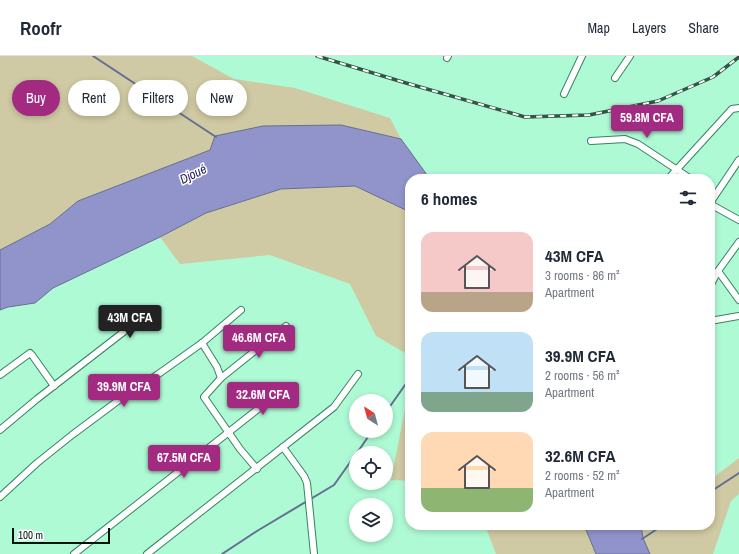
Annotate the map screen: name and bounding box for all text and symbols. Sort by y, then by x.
text: Roofr [20,15,62,41]
text: Map [588,19,610,37]
text: Layers [632,19,666,37]
text: Share [688,19,719,37]
chip: Buy [12,80,60,116]
chip: Rent [68,80,120,116]
chip: Filters [128,80,188,116]
chip: New [196,80,247,116]
pin: 59.8M CFA [601,105,693,139]
text: 59.8M CFA [620,109,674,126]
water label: Djoué [177,160,209,188]
text: 6 homes [421,187,478,210]
icon: filters [677,187,699,209]
text: 43M CFA [545,244,604,267]
icon: home [453,248,501,296]
text: 3 rooms · 86 m² [545,267,620,284]
text: Apartment [545,284,594,301]
pin: 43M CFA [93,305,167,339]
text: 43M CFA [107,309,153,326]
pin: 46.6M CFA [213,325,305,359]
text: 46.6M CFA [232,329,286,346]
text: 39.9M CFA [545,344,616,367]
icon: home [453,348,501,396]
text: 2 rooms · 56 m² [545,367,620,384]
pin: 39.9M CFA [78,374,170,408]
text: 39.9M CFA [97,378,151,395]
pin: 32.6M CFA [217,382,309,416]
text: Apartment [545,384,594,401]
text: 32.6M CFA [236,386,290,403]
north arrow [349,394,393,438]
map controls [349,394,393,542]
text: 32.6M CFA [545,444,616,467]
pin: 67.5M CFA [138,445,230,479]
button: locate [349,446,393,490]
icon: home [453,448,501,496]
text: 67.5M CFA [157,449,211,466]
text: 2 rooms · 52 m² [545,467,620,484]
text: Apartment [545,484,594,501]
button: layers [349,498,393,542]
scale bar [12,526,110,545]
text: 100 m [18,528,43,542]

